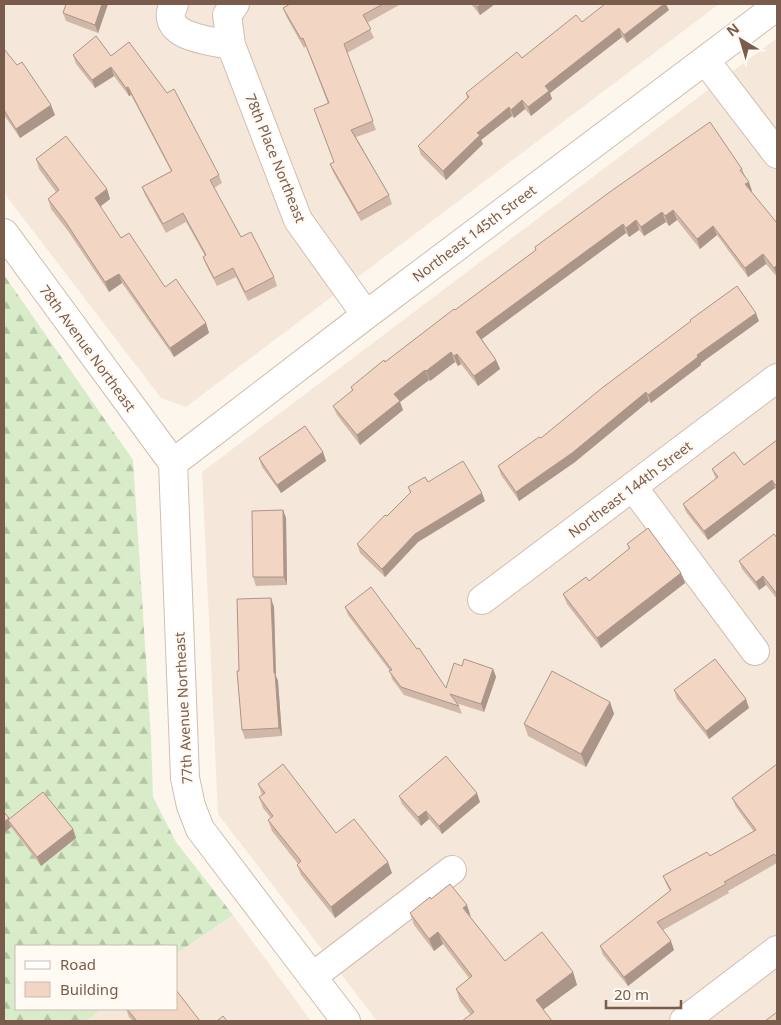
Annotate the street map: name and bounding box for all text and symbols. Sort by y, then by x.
north arrow [716,15,766,65]
text: N [722,18,743,40]
street label: 78th Place Northeast [241,91,311,225]
street label: Northeast 145th Street [408,180,540,286]
street label: 78th Avenue Northeast [36,281,140,415]
street label: Northeast 144th Street [564,436,696,542]
street label: 77th Avenue Northeast [170,631,196,785]
legend [15,945,178,1010]
text: Road [60,954,96,974]
scale bar [606,978,681,1010]
text: Building [60,979,118,999]
text: 20 m [614,984,649,1004]

